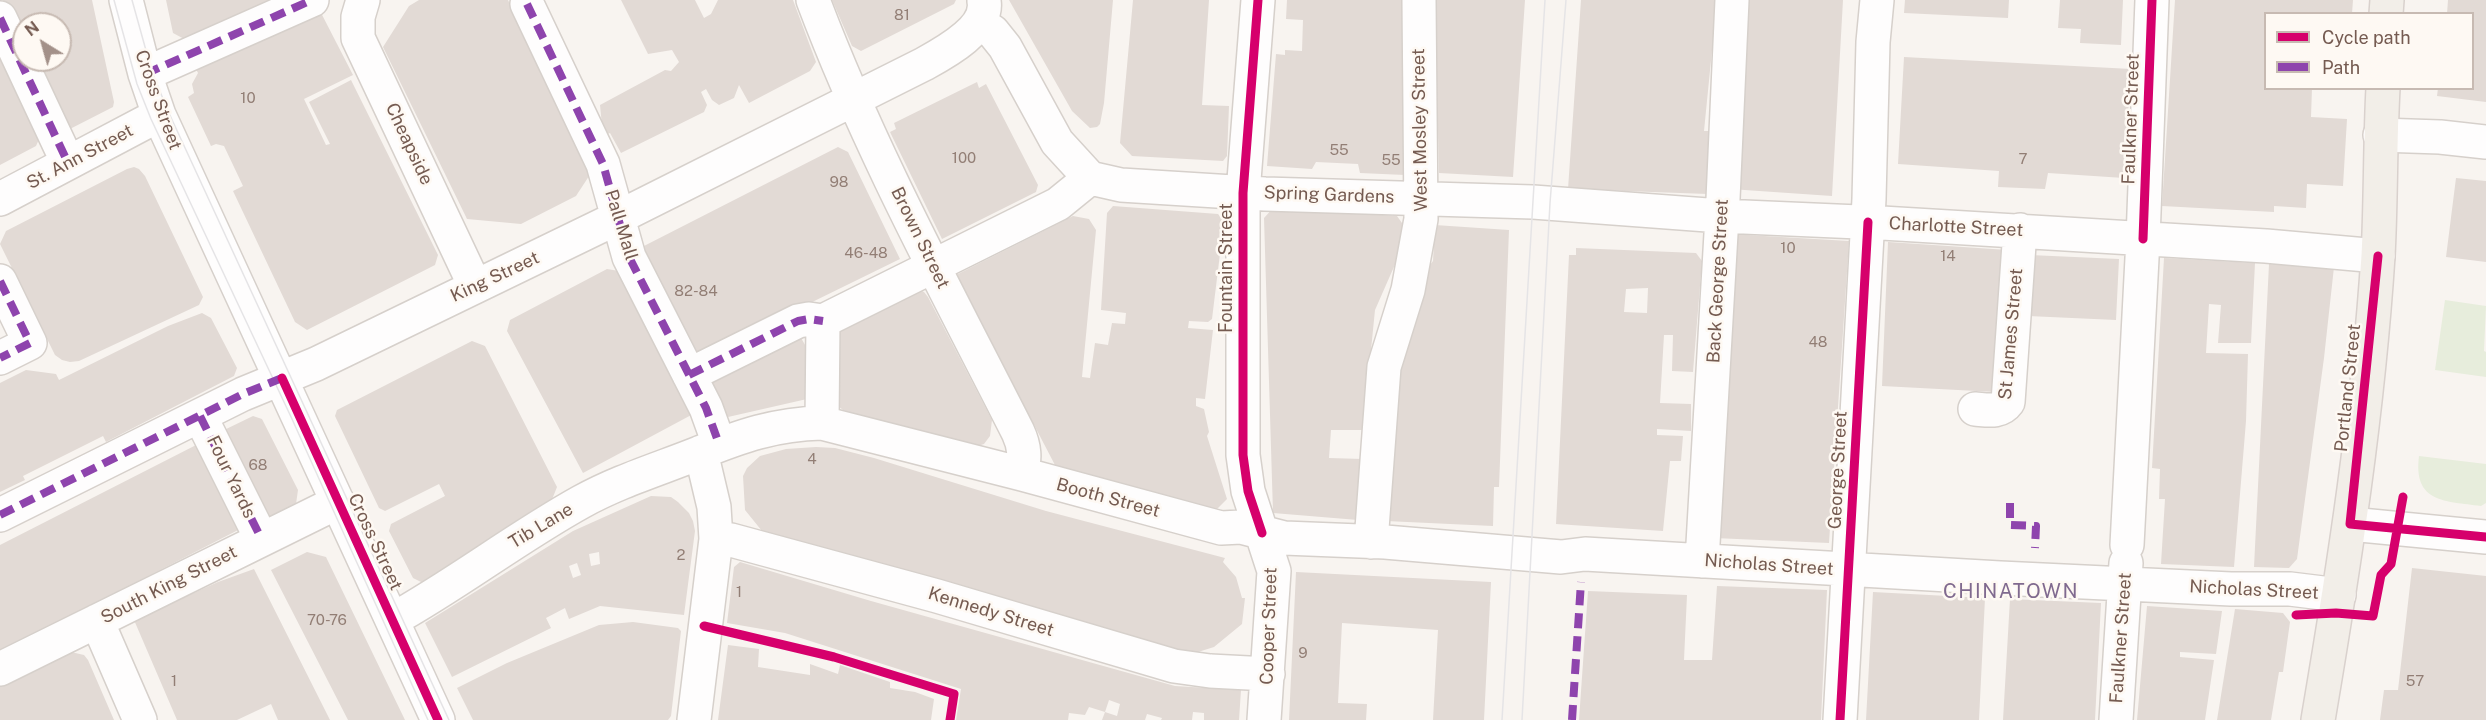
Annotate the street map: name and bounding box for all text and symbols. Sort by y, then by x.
house number: 81 [894,6,910,24]
north arrow [12,12,72,72]
legend [2264,12,2474,90]
text: N [21,17,43,40]
text: Cycle path [2322,27,2411,48]
street label: Cross Street [130,47,186,153]
street label: West Mosley Street [1408,48,1432,212]
street label: Faulkner Street [2118,53,2144,185]
text: Path [2322,57,2360,78]
house number: 10 [240,89,256,107]
street label: Cheapside [381,100,437,188]
street label: St. Ann Street [23,120,137,194]
house number: 55 [1329,141,1349,159]
house number: 100 [952,149,976,167]
house number: 7 [2018,150,2028,168]
house number: 55 [1381,151,1401,169]
house number: 98 [830,173,848,191]
street label: Spring Gardens [1263,182,1395,208]
street label: Brown Street [886,184,954,292]
street label: Pall Mall [600,187,642,263]
street label: Back George Street [1703,198,1733,364]
street label: Fountain Street [1215,203,1237,333]
street label: Charlotte Street [1888,213,2024,241]
house number: 10 [1780,239,1796,257]
house number: 46-48 [844,244,888,262]
street label: King Street [447,247,543,307]
house number: 14 [1940,247,1956,265]
street label: St James Street [1994,267,2028,401]
house number: 82-84 [674,282,718,300]
street label: Portland Street [2331,323,2365,453]
house number: 48 [1808,333,1828,351]
street label: George Street [1824,410,1852,530]
street label: Four Yards [202,432,260,522]
house number: 4 [807,450,817,468]
house number: 68 [249,456,267,474]
street label: Booth Street [1054,474,1162,522]
street label: Cross Street [343,490,407,594]
street label: Tib Lane [505,498,577,554]
street label: South King Street [97,541,241,629]
house number: 2 [677,546,685,564]
street label: Nicholas Street [1704,550,1834,580]
street label: Cooper Street [1256,567,1282,685]
street label: Faulkner Street [2106,572,2136,704]
street label: Nicholas Street [2189,576,2319,604]
district label: CHINATOWN [1943,580,2079,604]
house number: 1 [736,583,742,601]
street label: Kennedy Street [926,583,1056,641]
house number: 70-76 [307,611,347,629]
house number: 9 [1298,644,1308,662]
house number: 1 [171,672,177,690]
house number: 57 [2406,672,2424,690]

